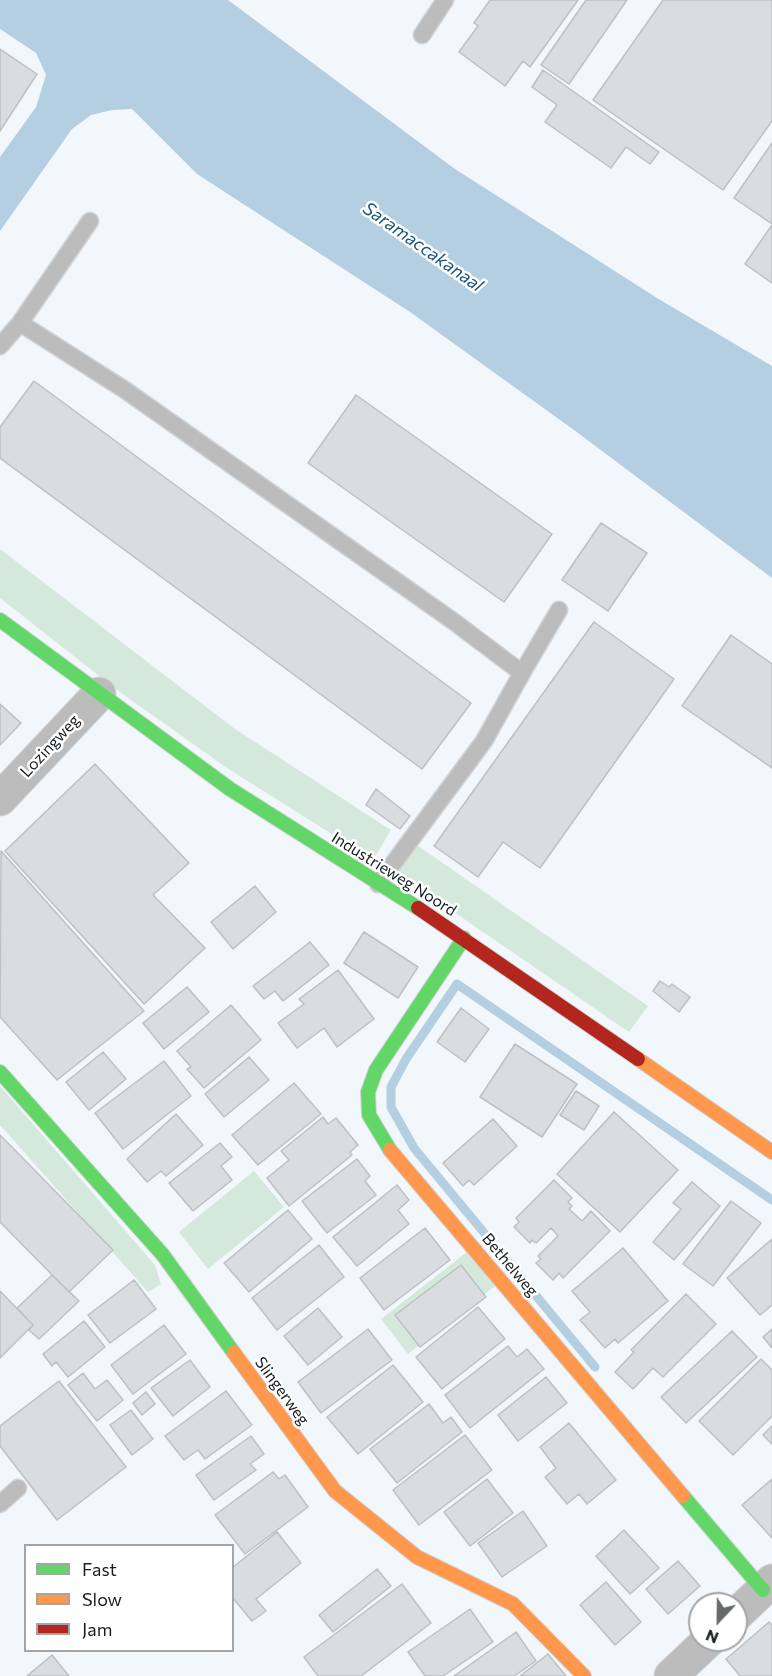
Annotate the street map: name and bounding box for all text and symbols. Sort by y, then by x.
water label: Saramaccakanaal [359,198,487,296]
street label: Lozingweg [16,711,84,781]
street label: Industrieweg Noord [328,828,460,920]
street label: Bethelweg [478,1230,542,1300]
street label: Slingerweg [251,1353,313,1429]
legend [24,1544,234,1652]
text: Fast [82,1558,117,1580]
text: Slow [82,1588,122,1610]
north arrow [688,1592,748,1652]
text: Jam [82,1618,112,1640]
text: N [703,1626,721,1648]

